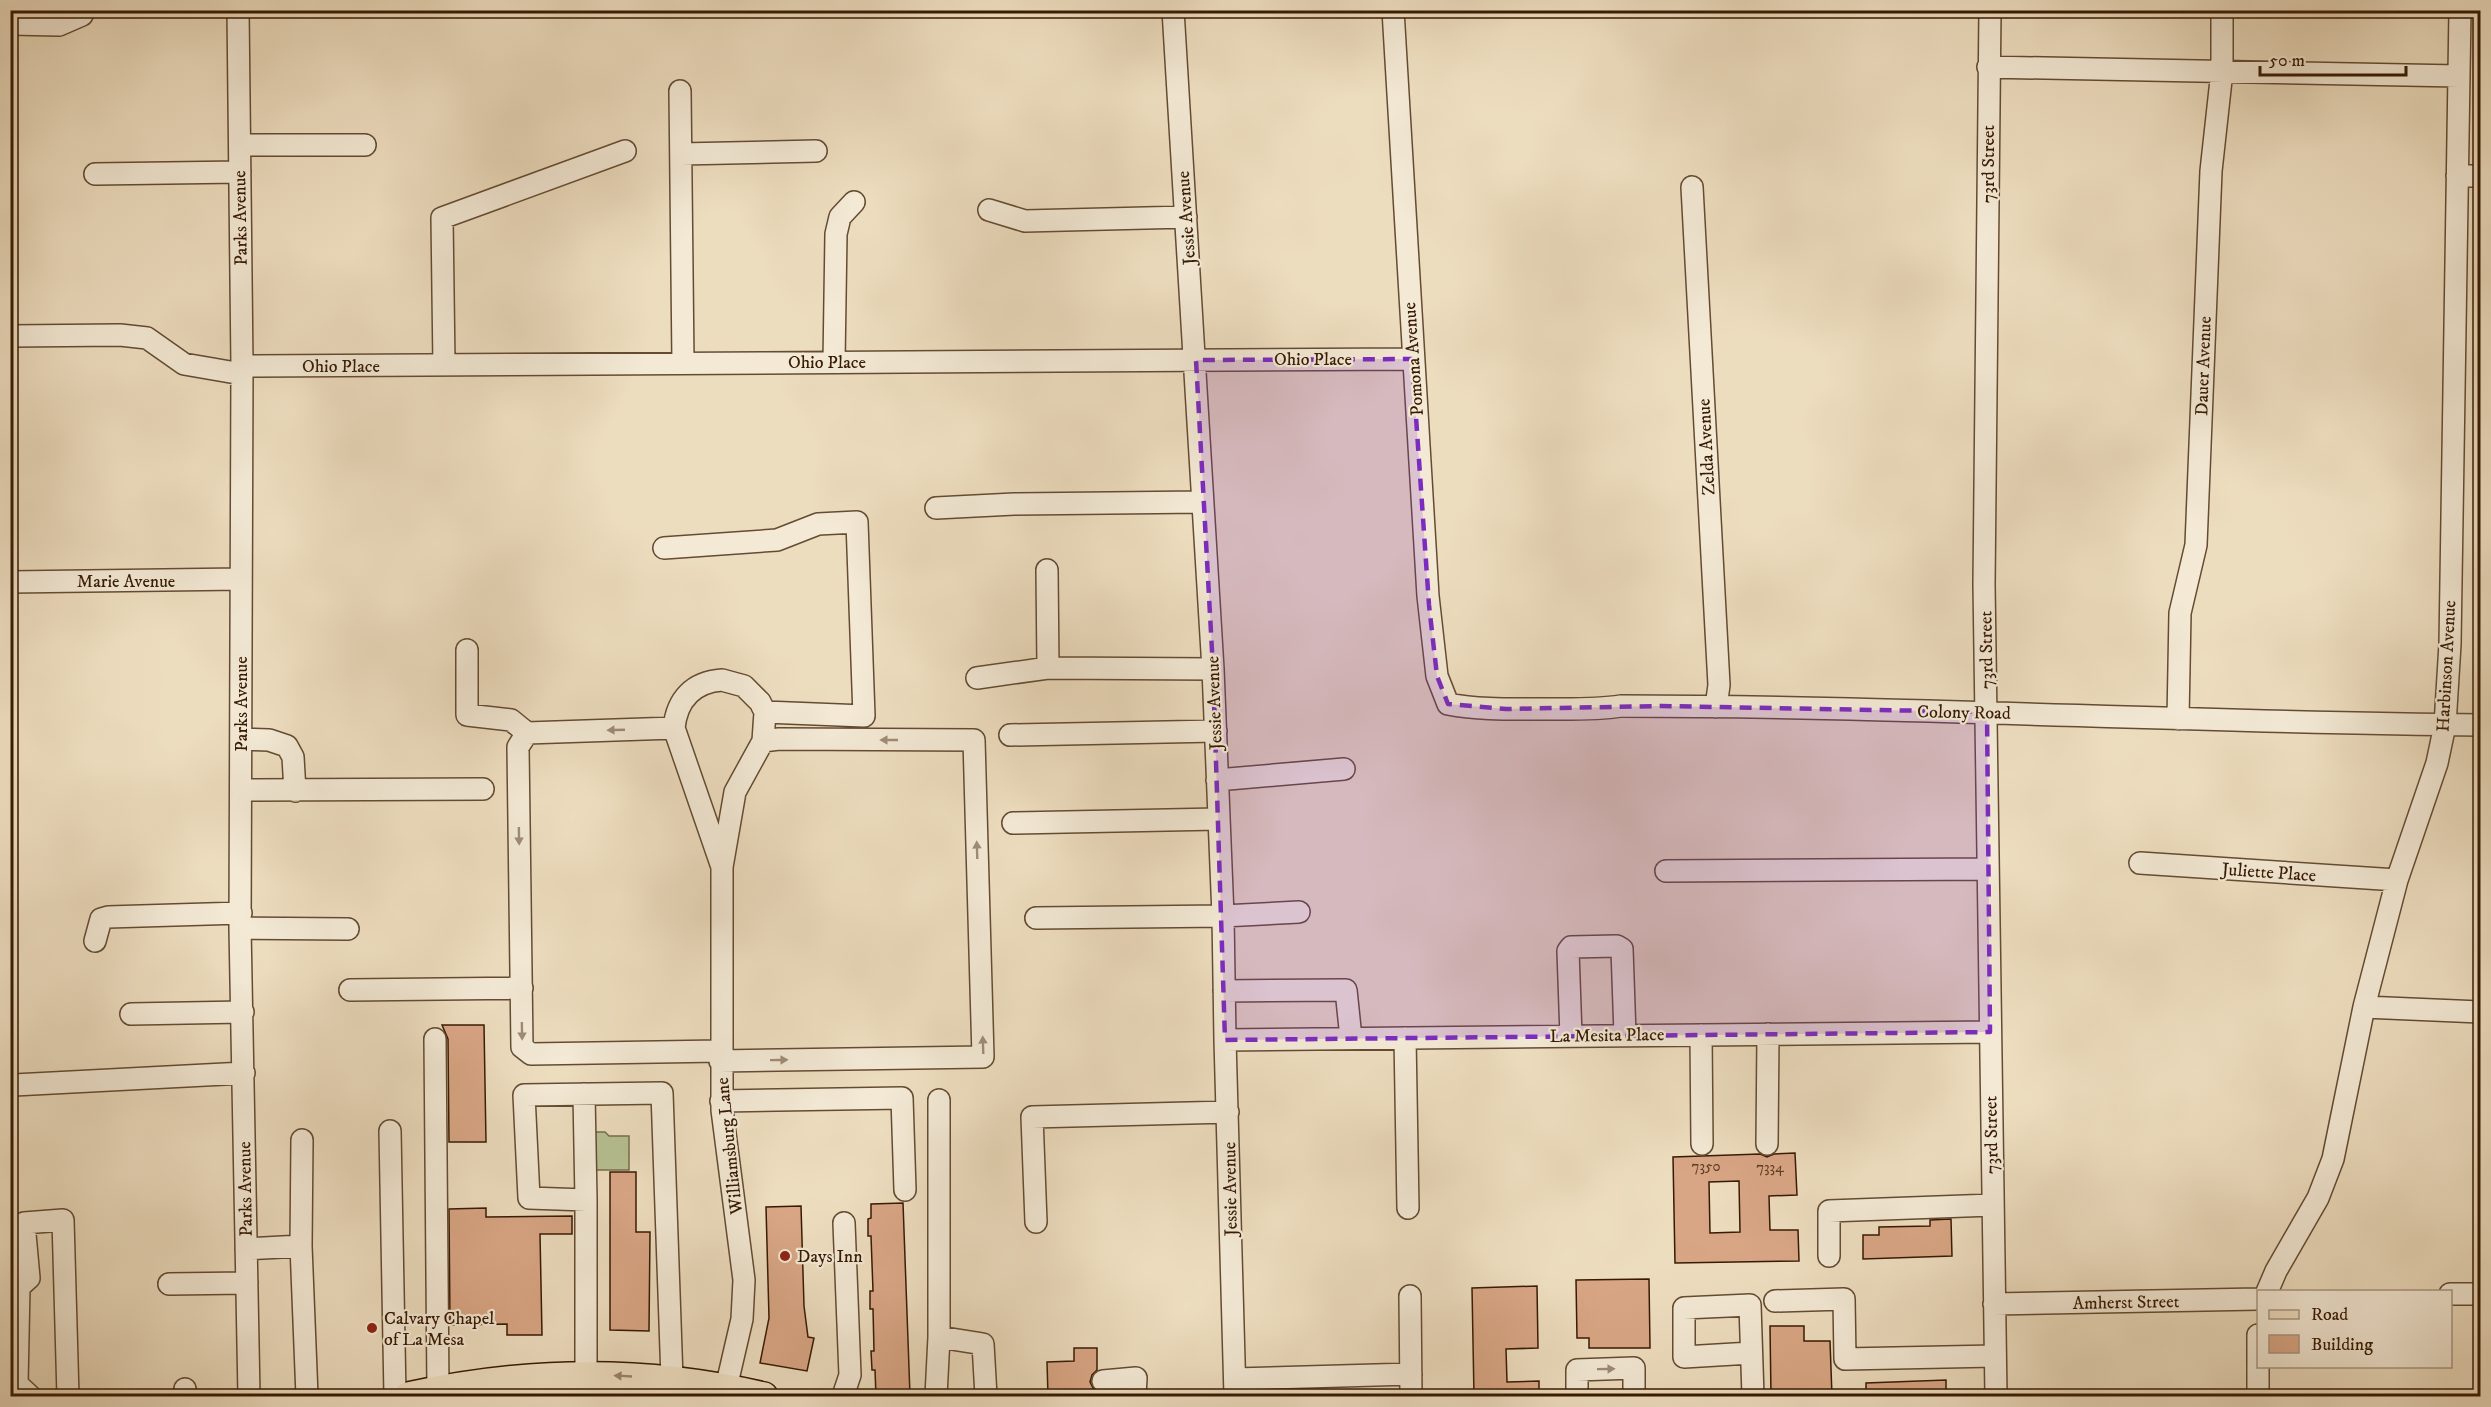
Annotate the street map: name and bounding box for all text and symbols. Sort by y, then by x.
scale bar [2260,39,2406,77]
text: 50 m [2269,50,2305,72]
street label: 73rd Street [1978,125,2000,203]
street label: Parks Avenue [229,170,253,266]
street label: Jessie Avenue [1173,170,1201,268]
street label: Pomona Avenue [1399,301,1429,417]
street label: Dauer Avenue [2191,316,2217,416]
street label: Ohio Place [1274,349,1352,371]
street label: Ohio Place [788,352,866,374]
street label: Ohio Place [302,356,380,378]
street label: Zelda Avenue [1693,398,1721,496]
street label: Marie Avenue [77,571,175,593]
street label: Harbinson Avenue [2433,600,2461,732]
street label: 73rd Street [1975,610,1999,689]
street label: Parks Avenue [231,656,253,752]
street label: Jessie Avenue [1202,656,1228,752]
street label: Colony Road [1917,701,2011,725]
one-way arrow [607,725,626,734]
one-way arrow [879,735,898,745]
one-way arrow [514,827,524,846]
one-way arrow [972,841,982,860]
street label: Juliette Place [2219,859,2317,887]
one-way arrow [517,1022,527,1041]
street label: La Mesita Place [1550,1024,1665,1048]
one-way arrow [978,1036,987,1055]
one-way arrow [769,1055,788,1065]
street label: Williamsburg Lane [712,1076,748,1216]
street label: 73rd Street [1980,1095,2004,1174]
street label: Parks Avenue [234,1141,258,1237]
street label: Jessie Avenue [1219,1142,1243,1238]
house number: 7350 [1691,1157,1721,1176]
house number: 7334 [1756,1158,1784,1177]
place label: Days Inn [797,1246,863,1268]
marker: Days Inn [778,1249,792,1263]
legend [2257,1290,2452,1368]
street label: Amherst Street [2072,1291,2180,1315]
text: Road [2311,1304,2348,1326]
place label: Calvary Chapel of La Mesa [384,1308,495,1351]
marker: Calvary Chapel of La Mesa [365,1321,379,1335]
text: Building [2311,1334,2373,1356]
one-way arrow [1596,1364,1615,1374]
one-way arrow [613,1371,632,1380]

